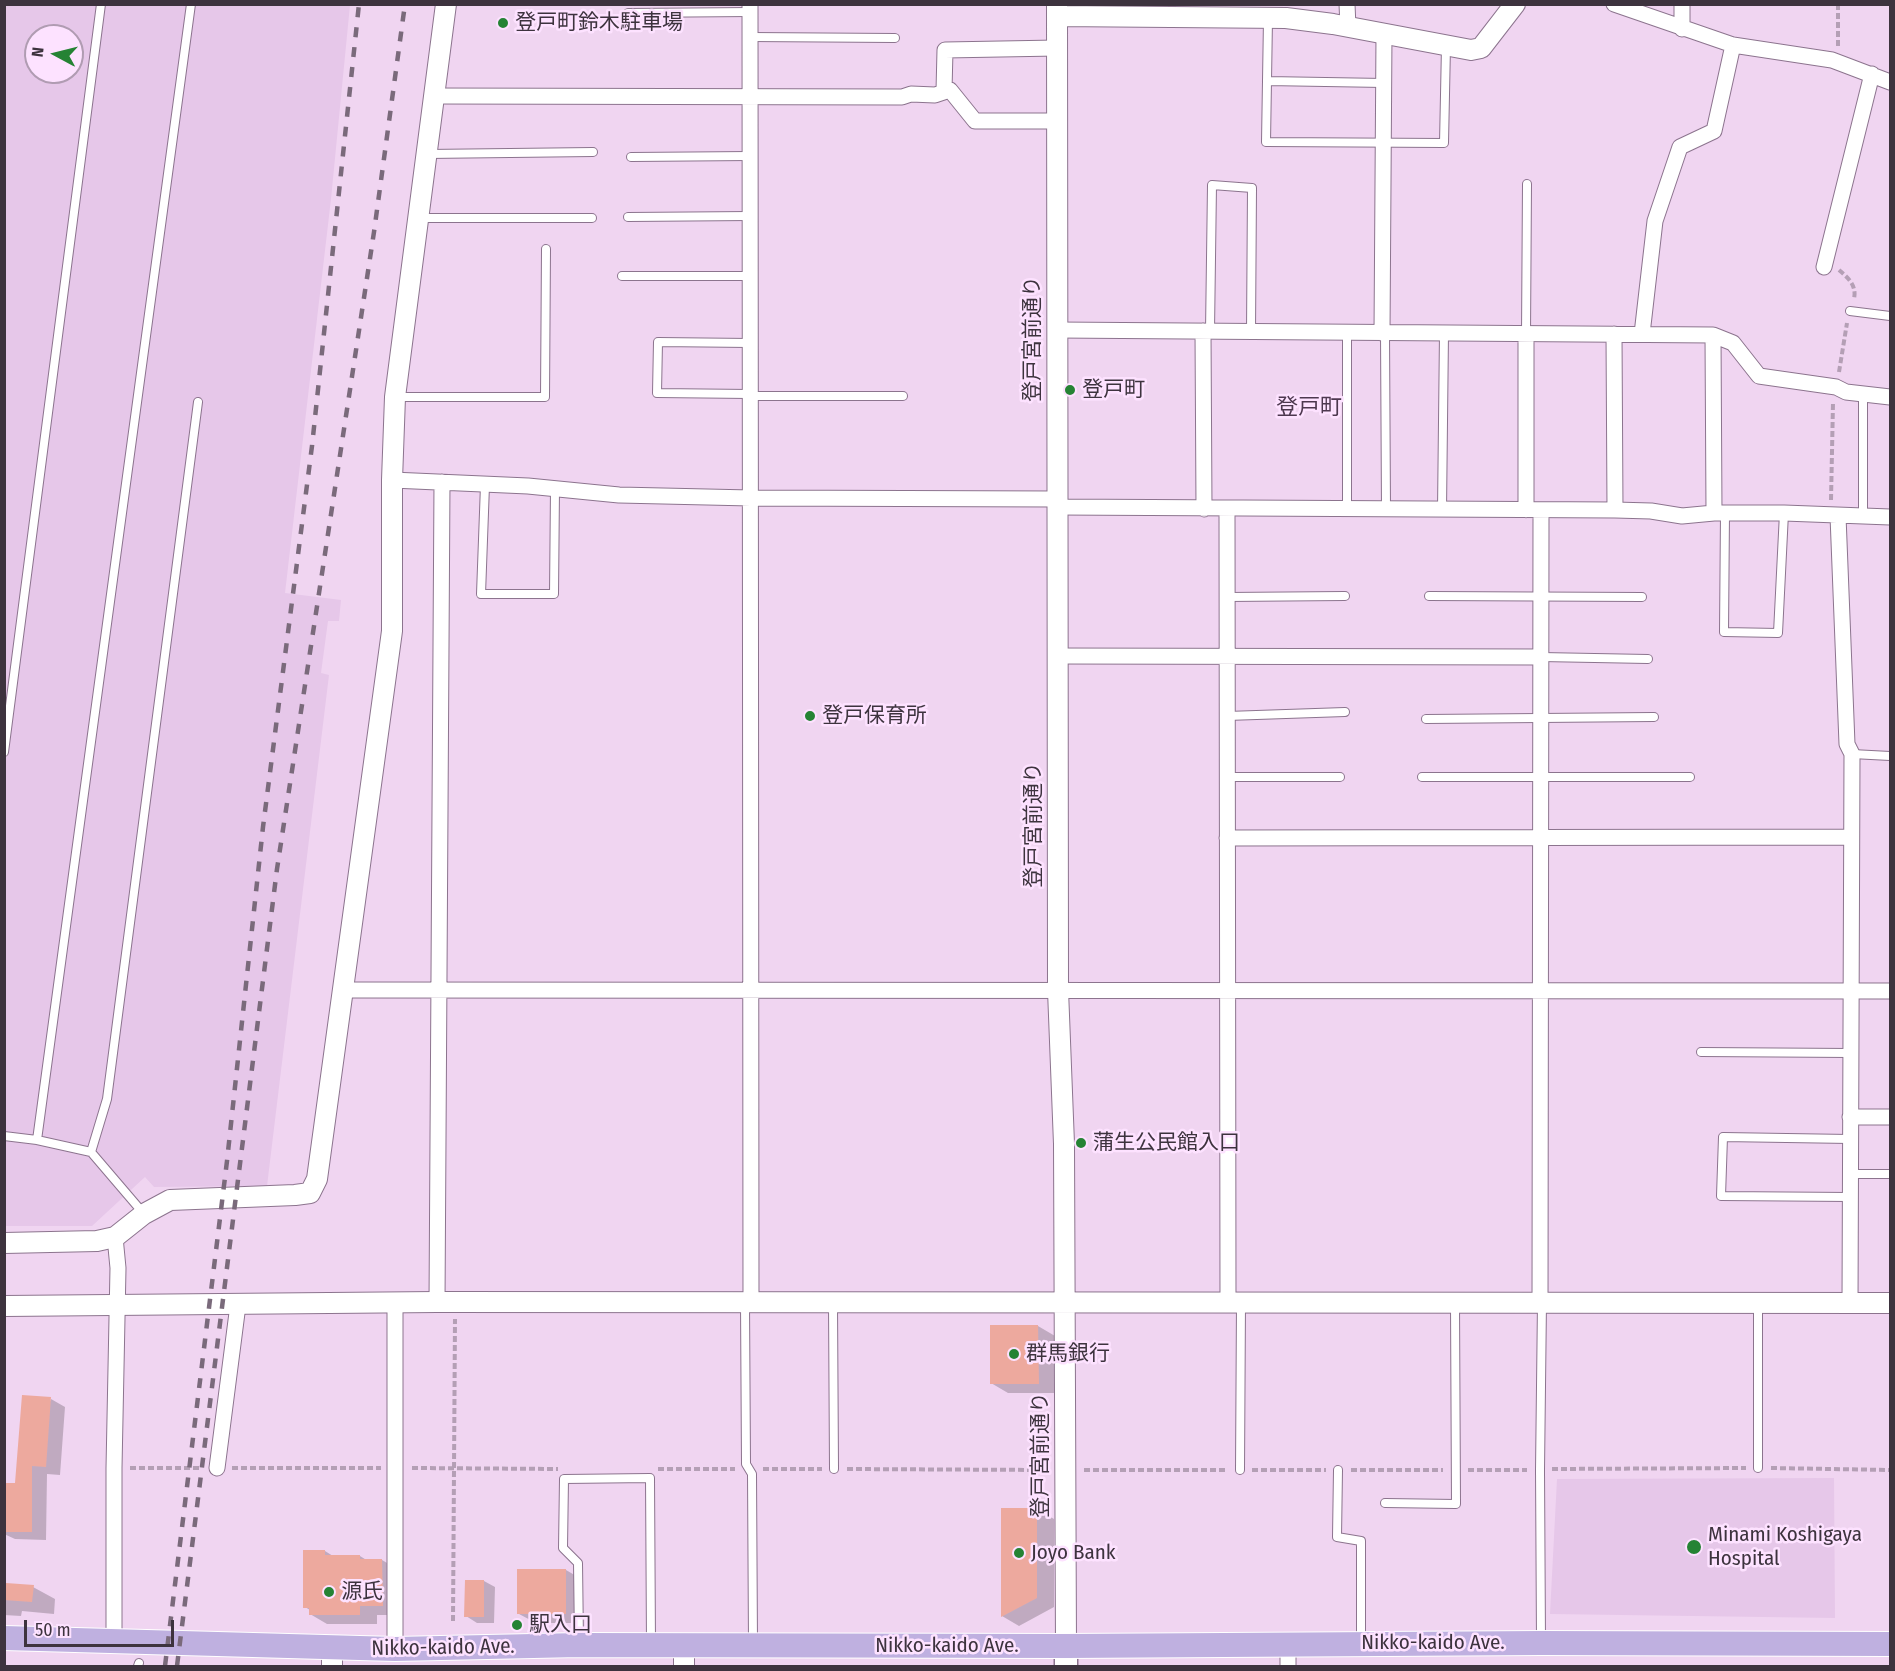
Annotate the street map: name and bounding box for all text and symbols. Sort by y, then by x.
place label: 登戸町鈴木駐車場 [515,10,683,36]
marker: 登戸町鈴木駐車場 [496,16,510,30]
north arrow [24,24,84,84]
text: N [28,46,48,58]
street label: 登戸宮前通り [1020,276,1046,402]
place label: 登戸町 [1082,377,1145,403]
marker: 登戸町 [1063,383,1077,397]
district label: 登戸町 [1276,395,1342,421]
place label: 登戸保育所 [822,703,927,729]
marker: 登戸保育所 [803,709,817,723]
street label: 登戸宮前通り [1021,762,1047,888]
place label: 蒲生公民館入口 [1093,1130,1240,1156]
marker: 蒲生公民館入口 [1074,1136,1088,1150]
place label: 群馬銀行 [1026,1341,1110,1367]
marker: 群馬銀行 [1007,1347,1021,1361]
street label: 登戸宮前通り [1028,1392,1054,1518]
place label: Minami Koshigaya Hospital [1708,1522,1862,1572]
marker: Minami Koshigaya Hospital [1685,1538,1703,1556]
place label: Joyo Bank [1031,1540,1116,1566]
marker: Joyo Bank [1012,1546,1026,1560]
place label: 源氏 [341,1579,383,1605]
marker: 源氏 [322,1585,336,1599]
scale bar [27,1608,177,1646]
place label: 駅入口 [529,1612,592,1638]
marker: 駅入口 [510,1618,524,1632]
text: 50 m [35,1619,71,1641]
street label: Nikko-kaido Ave. [1361,1630,1505,1656]
street label: Nikko-kaido Ave. [875,1633,1019,1659]
street label: Nikko-kaido Ave. [371,1634,515,1662]

